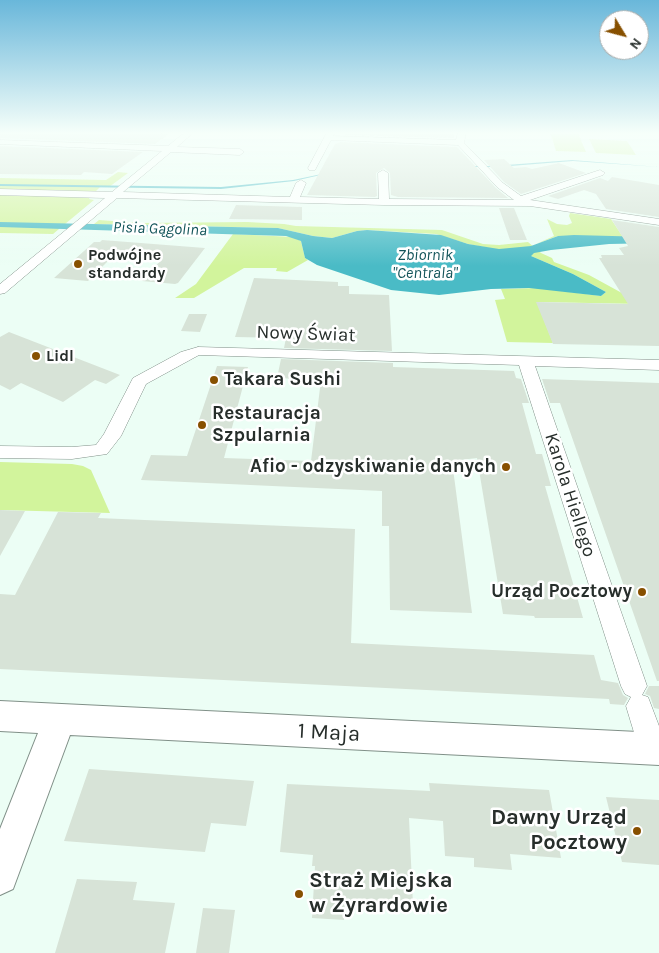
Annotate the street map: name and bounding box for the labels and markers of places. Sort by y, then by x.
place label: Podwójne standardy [88,245,165,283]
marker: Podwójne standardy [72,258,84,270]
place label: Lidl [46,346,74,366]
marker: Lidl [30,350,42,362]
place label: Takara Sushi [224,369,341,391]
marker: Takara Sushi [208,374,220,386]
place label: Restauracja Szpularnia [212,403,321,447]
marker: Restauracja Szpularnia [196,419,208,431]
place label: Afio - odzyskiwanie danych [250,456,496,478]
marker: Afio - odzyskiwanie danych [500,461,512,473]
place label: Urząd Pocztowy [491,581,632,603]
marker: Urząd Pocztowy [636,586,648,598]
place label: Dawny Urząd Pocztowy [491,805,627,856]
marker: Dawny Urząd Pocztowy [631,825,643,837]
place label: Straż Miejska w Żyrardowie [309,868,453,919]
marker: Straż Miejska w Żyrardowie [293,888,305,900]

